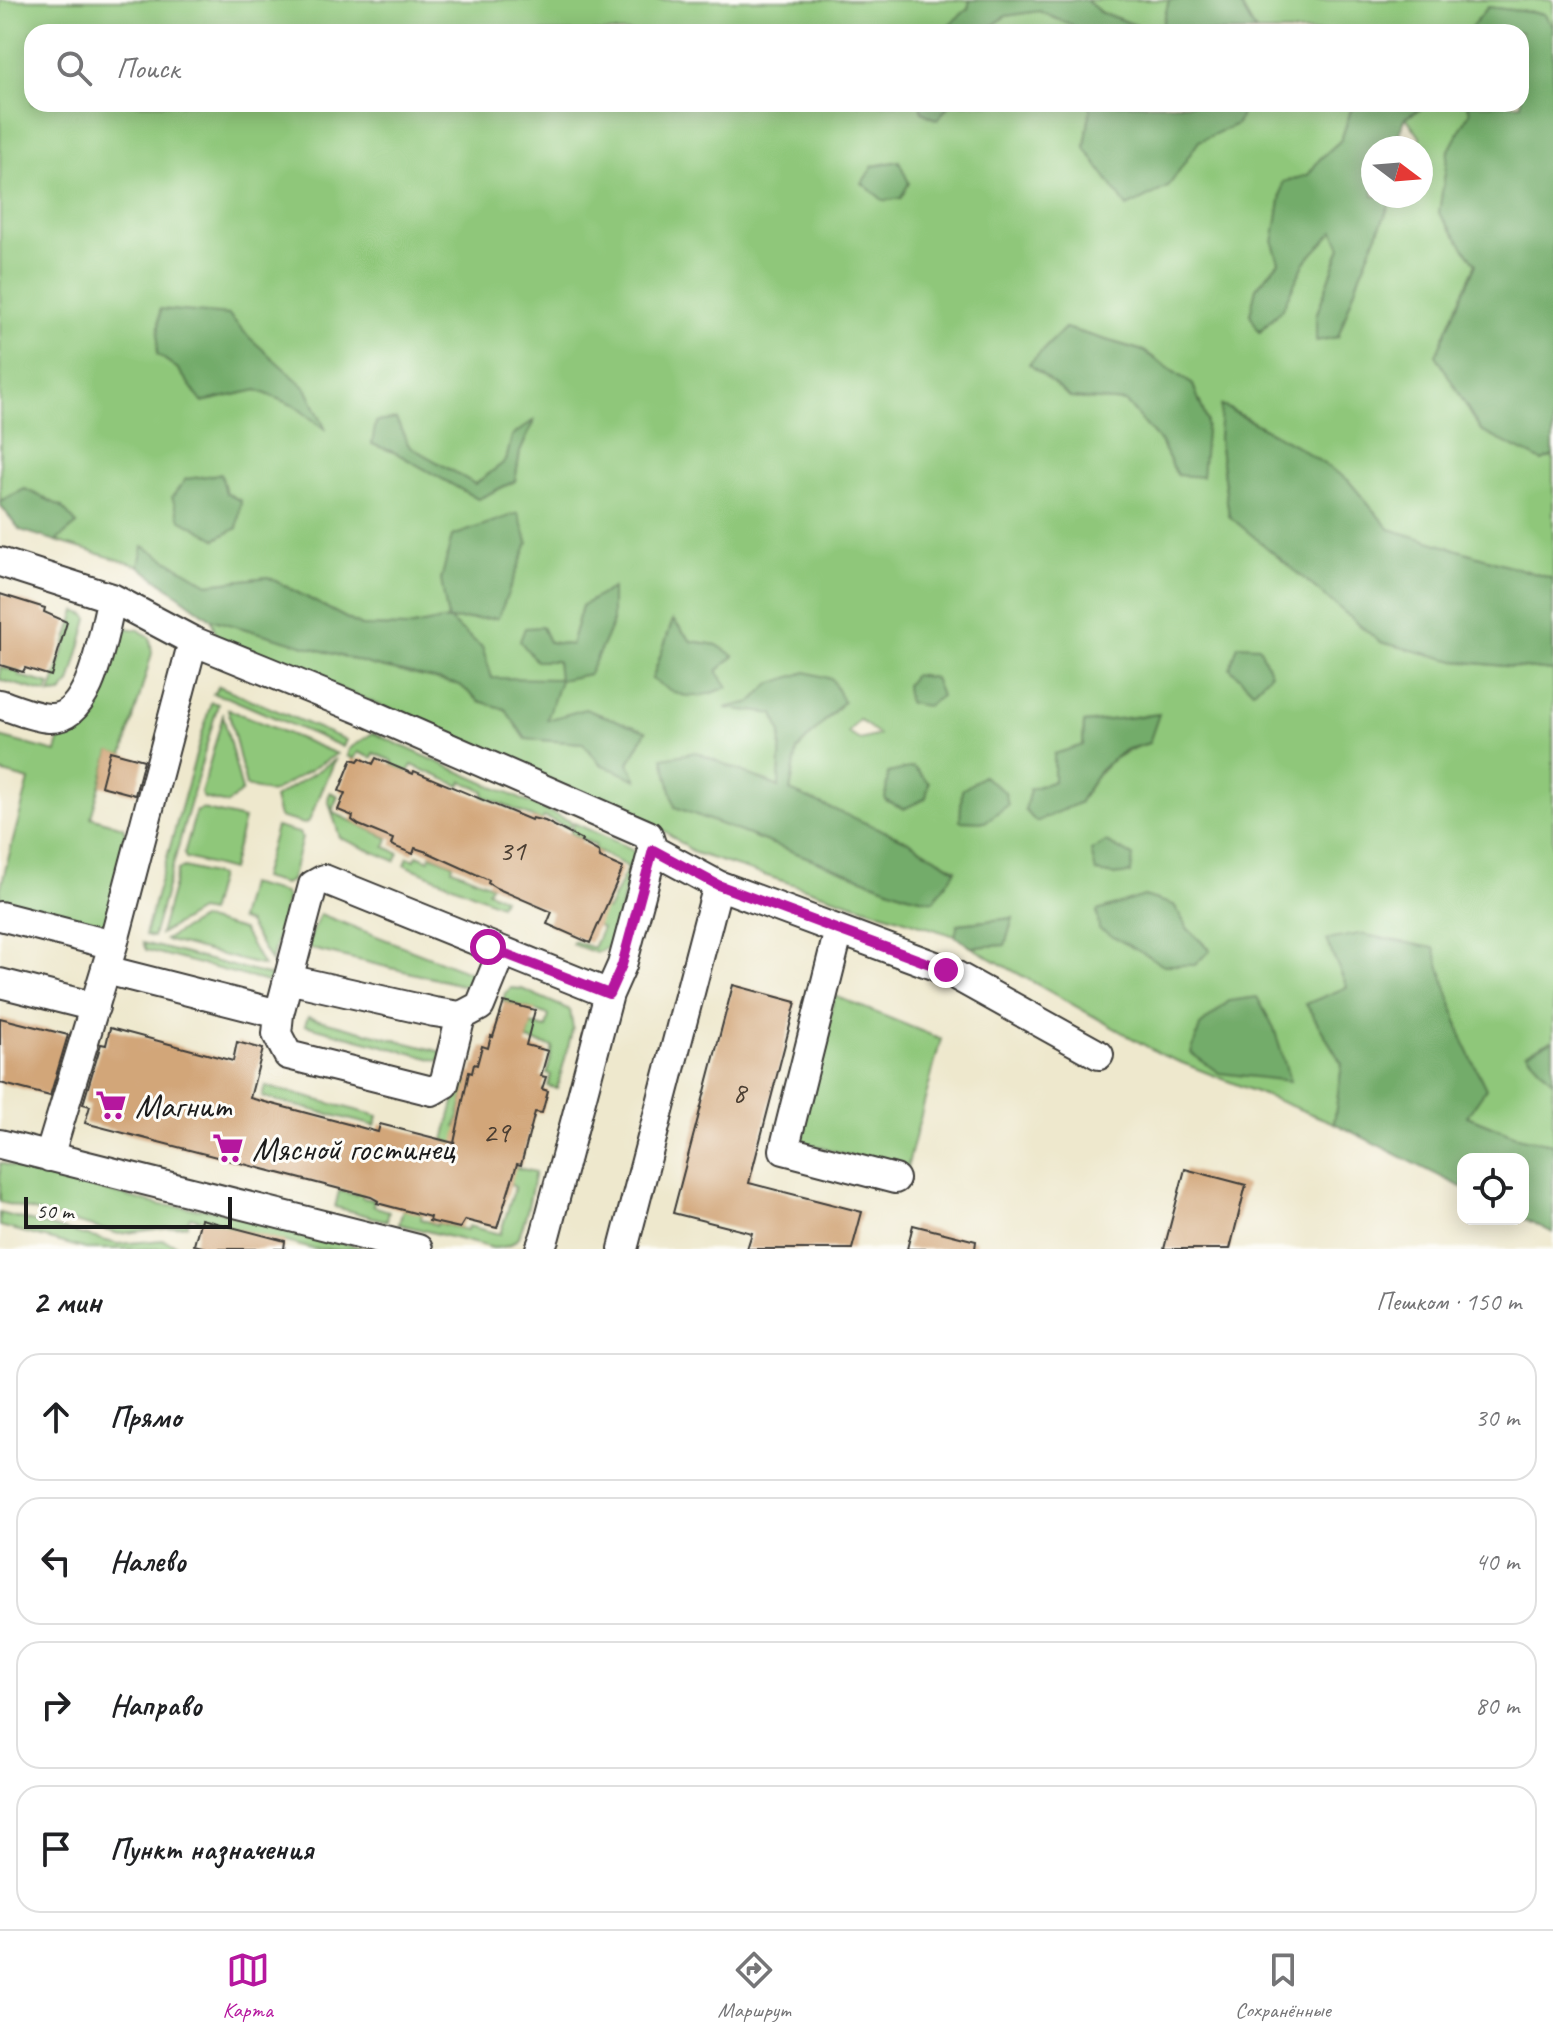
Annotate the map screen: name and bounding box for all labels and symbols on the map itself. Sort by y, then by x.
north arrow [1361,136,1433,208]
house number: 31 [499,831,527,869]
route start [470,929,506,965]
route end [928,952,964,988]
house number: 8 [732,1073,748,1111]
place label: Магнит [135,1084,233,1127]
supermarket icon: Магнит [94,1088,128,1122]
house number: 29 [483,1113,512,1151]
place label: Мясной гостинец [252,1127,456,1170]
supermarket icon: Мясной гостинец [211,1131,245,1165]
scale bar [24,1193,232,1229]

